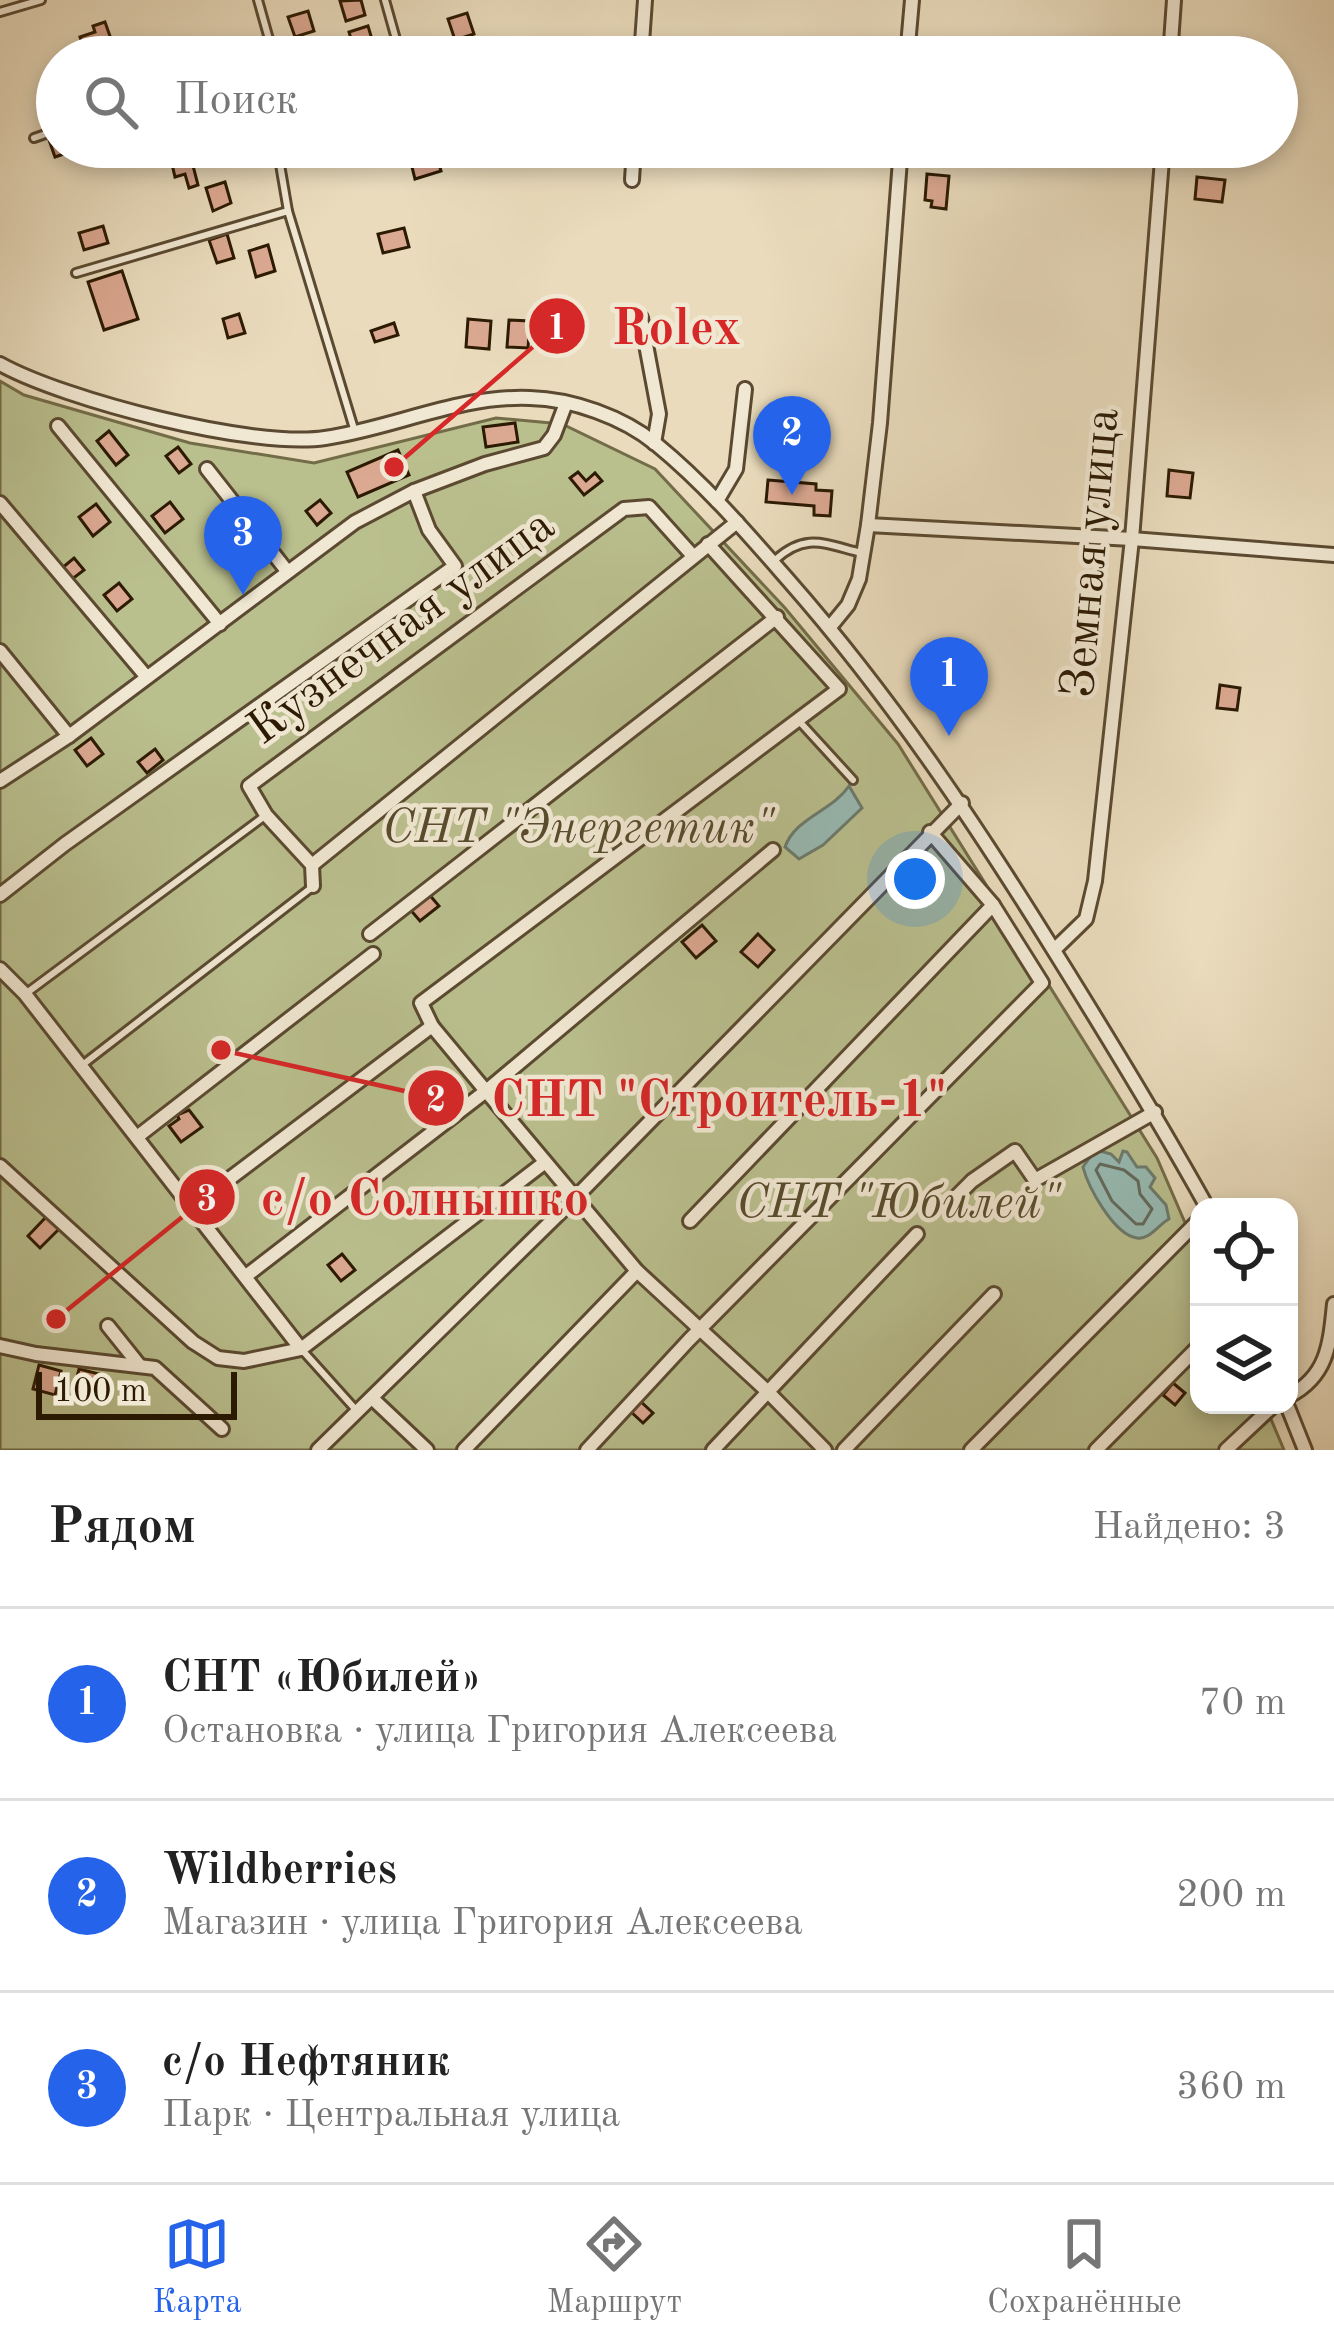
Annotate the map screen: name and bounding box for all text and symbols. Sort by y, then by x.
search box [36,36,1298,168]
icon: search [78,69,144,135]
text: Поиск [174,79,298,124]
callout: Rolex [527,282,764,369]
text: Rolex [611,305,741,356]
text: 1 [547,312,567,348]
pin: 2 [753,396,831,495]
street label: Земная улица [1055,406,1129,700]
pin: 3 [204,496,282,595]
street label: Кузнечная улица [240,501,564,755]
pin: 1 [910,637,988,736]
park label: СНТ "Энергетик" [382,805,776,853]
your location [885,849,945,909]
callout: СНТ "Строитель-1" [406,1055,971,1142]
text: СНТ "Строитель-1" [491,1077,947,1128]
text: 2 [426,1084,446,1120]
callout: с/о Солнышко [177,1154,613,1241]
text: с/о Солнышко [261,1176,589,1227]
park label: СНТ "Юбилей" [736,1180,1062,1228]
text: 3 [197,1183,217,1219]
map controls [1190,1198,1298,1414]
button: locate [1190,1198,1298,1306]
button: layers [1190,1306,1298,1414]
scale bar [36,1366,237,1419]
text: 100 m [54,1376,147,1409]
text: Рядом [48,1503,196,1554]
text: Найдено: 3 [1093,1508,1286,1547]
text: СНТ «Юбилей» [162,1657,482,1702]
text: 1 [76,1684,98,1723]
text: 70 m [1199,1684,1286,1723]
text: Остановка · улица Григория Алексеева [162,1712,837,1751]
text: Wildberries [162,1849,397,1894]
text: 2 [76,1876,98,1915]
text: 200 m [1176,1876,1286,1915]
text: Магазин · улица Григория Алексеева [162,1904,803,1943]
text: с/о Нефтяник [162,2041,450,2086]
text: 3 [76,2068,98,2107]
text: 360 m [1176,2068,1286,2107]
text: Парк · Центральная улица [162,2096,620,2135]
tab: Карта [152,2211,242,2324]
tab: Маршрут [547,2211,682,2324]
tab: Сохранённые [987,2211,1182,2324]

